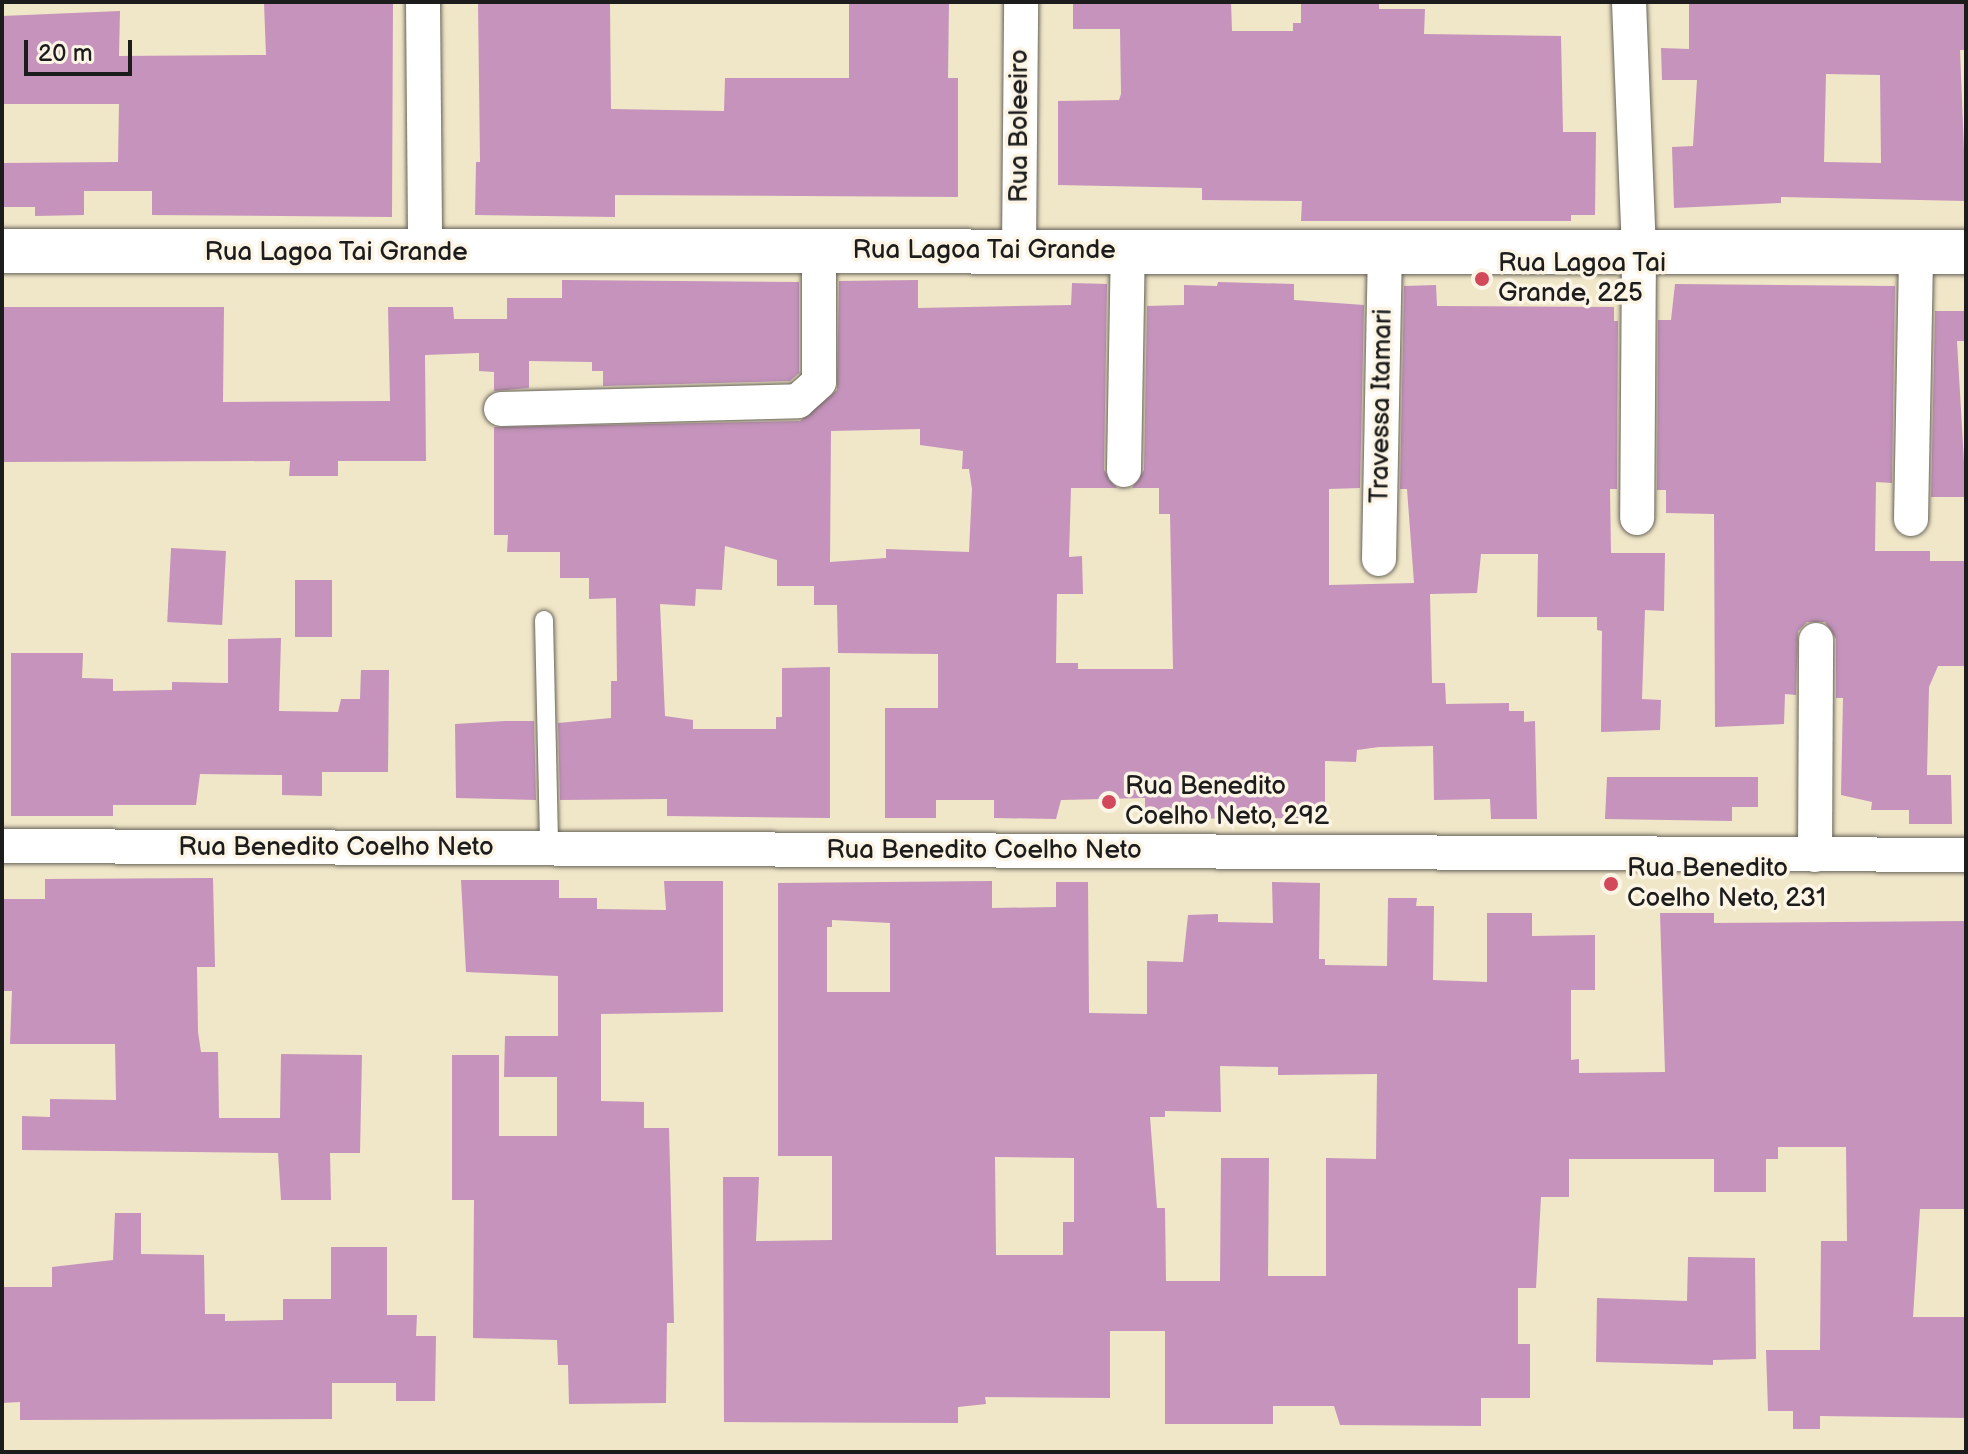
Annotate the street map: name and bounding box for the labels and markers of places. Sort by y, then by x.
place label: Rua Lagoa Tai Grande, 225 [1498,248,1667,310]
marker: Rua Lagoa Tai Grande, 225 [1473,270,1491,288]
place label: Rua Benedito Coelho Neto, 292 [1125,771,1329,832]
marker: Rua Benedito Coelho Neto, 292 [1100,793,1118,811]
place label: Rua Benedito Coelho Neto, 231 [1627,853,1826,914]
marker: Rua Benedito Coelho Neto, 231 [1602,875,1620,893]

